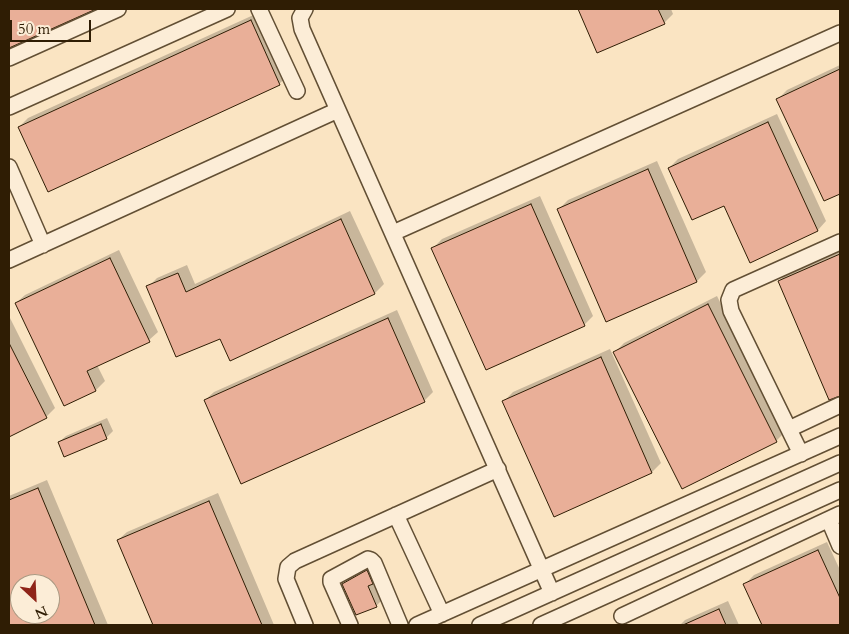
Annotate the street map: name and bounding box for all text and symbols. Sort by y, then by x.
scale bar [12,10,94,42]
text: 50 m [18,19,50,39]
north arrow [10,574,60,624]
text: N [32,601,51,623]

